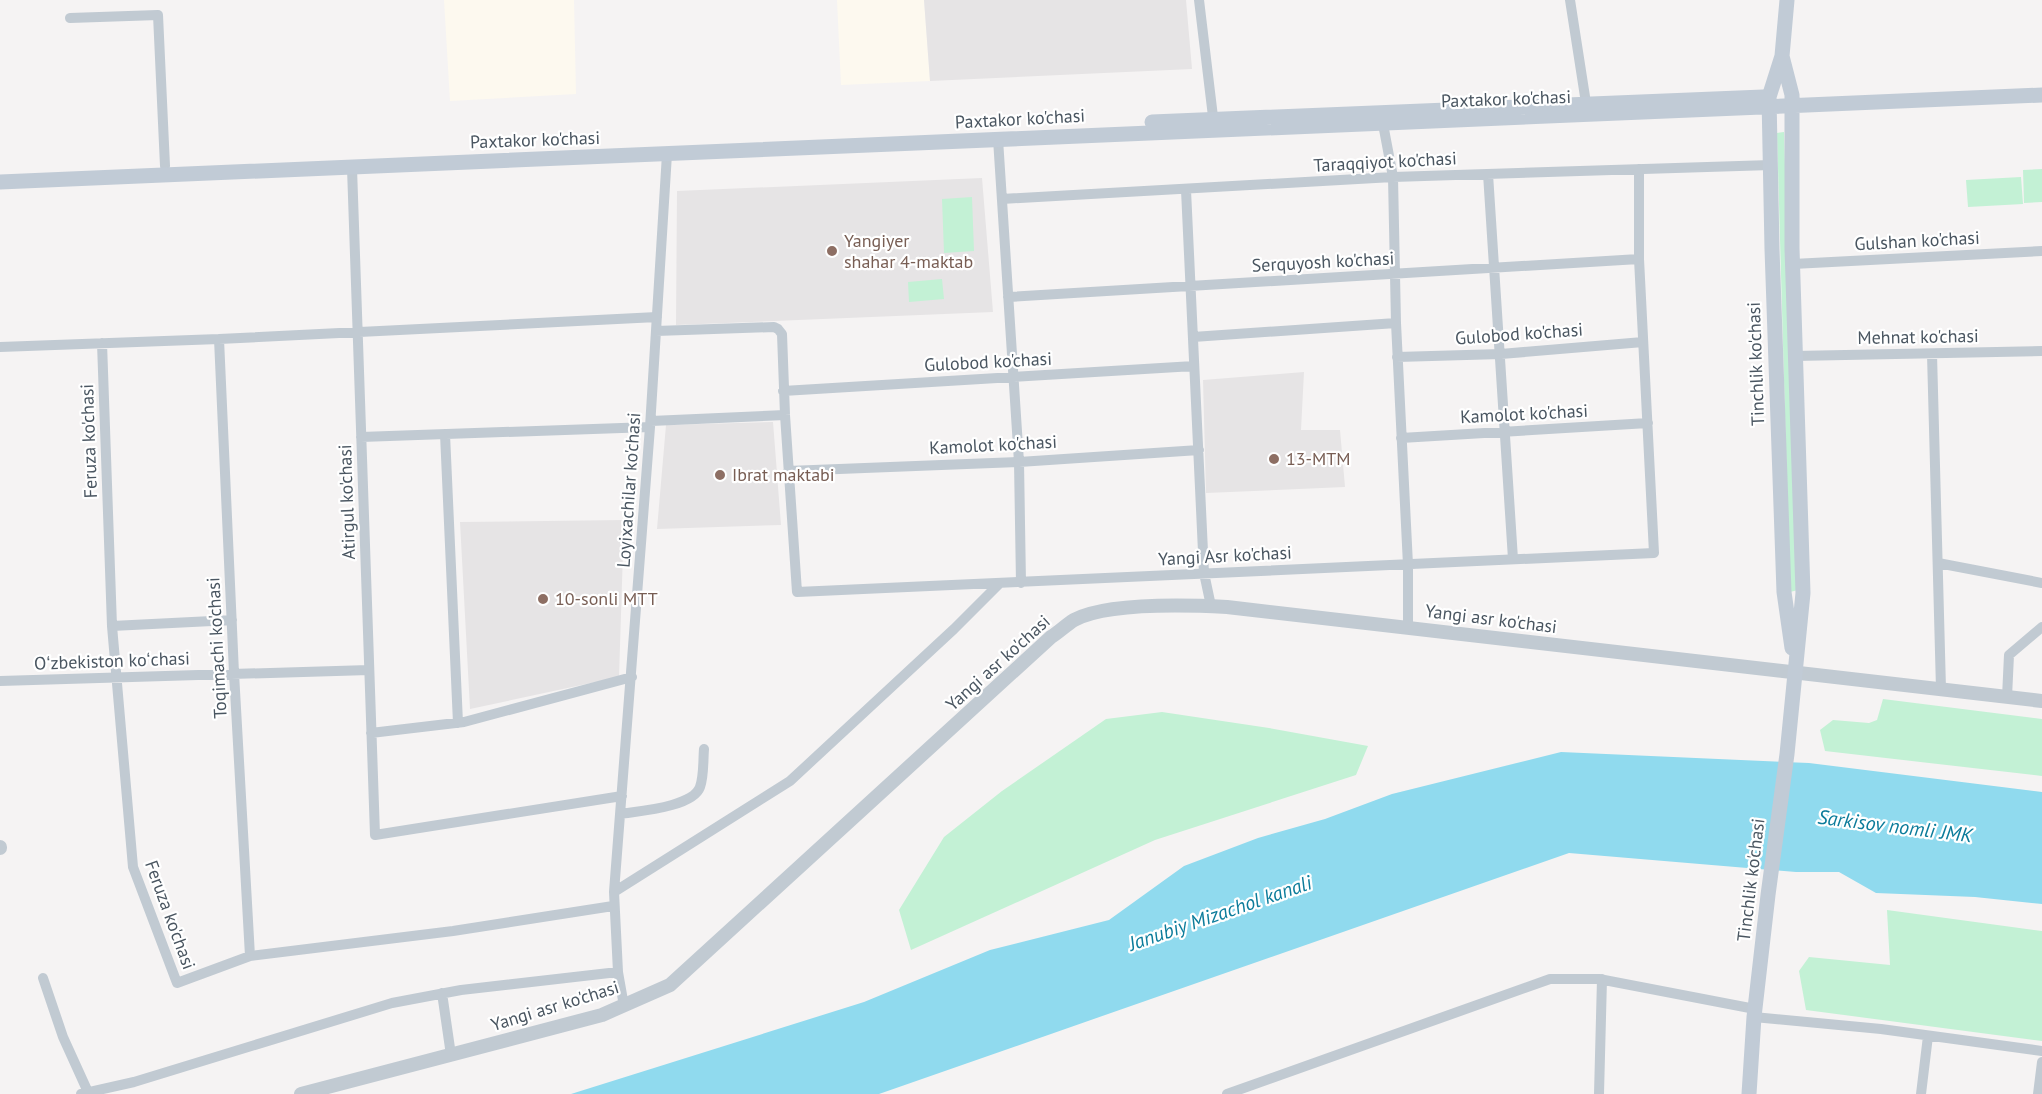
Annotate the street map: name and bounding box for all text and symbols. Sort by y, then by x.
street label: Paxtakor ko'chasi [1441,85,1571,112]
street label: Paxtakor ko'chasi [954,104,1086,133]
street label: Paxtakor ko'chasi [470,126,600,153]
street label: Taraqqiyot ko'chasi [1313,146,1457,177]
street label: Gulshan ko'chasi [1854,226,1980,255]
place label: Yangiyer shahar 4-maktab [844,229,973,273]
marker: Yangiyer shahar 4-maktab [825,244,839,258]
street label: Serquyosh ko'chasi [1251,246,1395,277]
street label: Tinchlik ko'chasi [1742,302,1769,426]
street label: Gulobod ko'chasi [1454,318,1584,349]
street label: Mehnat ko'chasi [1857,324,1979,349]
street label: Gulobod ko'chasi [923,347,1052,376]
street label: Feruza ko'chasi [75,383,102,499]
street label: Kamolot ko'chasi [1459,399,1588,428]
street label: Loyixachilar ko'chasi [612,412,645,568]
street label: Kamolot ko'chasi [928,430,1057,459]
street label: Atirgul ko'chasi [333,444,360,560]
place label: 13-MTM [1286,447,1351,470]
marker: 13-MTM [1267,452,1281,466]
place label: Ibrat maktabi [732,463,835,486]
marker: Ibrat maktabi [713,468,727,482]
street label: Yangi Asr ko'chasi [1158,541,1292,570]
street label: Toqimachi ko'chasi [201,577,232,719]
place label: 10-sonli MTT [555,587,658,610]
marker: 10-sonli MTT [536,592,550,606]
street label: Yangi asr ko'chasi [1424,599,1558,638]
street label: Yangi asr ko'chasi [941,610,1055,716]
street label: Oʻzbekiston koʻchasi [34,646,190,675]
water label: Sarkisov nomli JMK [1816,804,1975,849]
street label: Tinchlik ko'chasi [1732,817,1769,943]
street label: Feruza ko'chasi [140,857,201,973]
water label: Janubiy Mizachol kanali [1123,869,1316,957]
street label: Yangi asr ko'chasi [488,975,622,1036]

